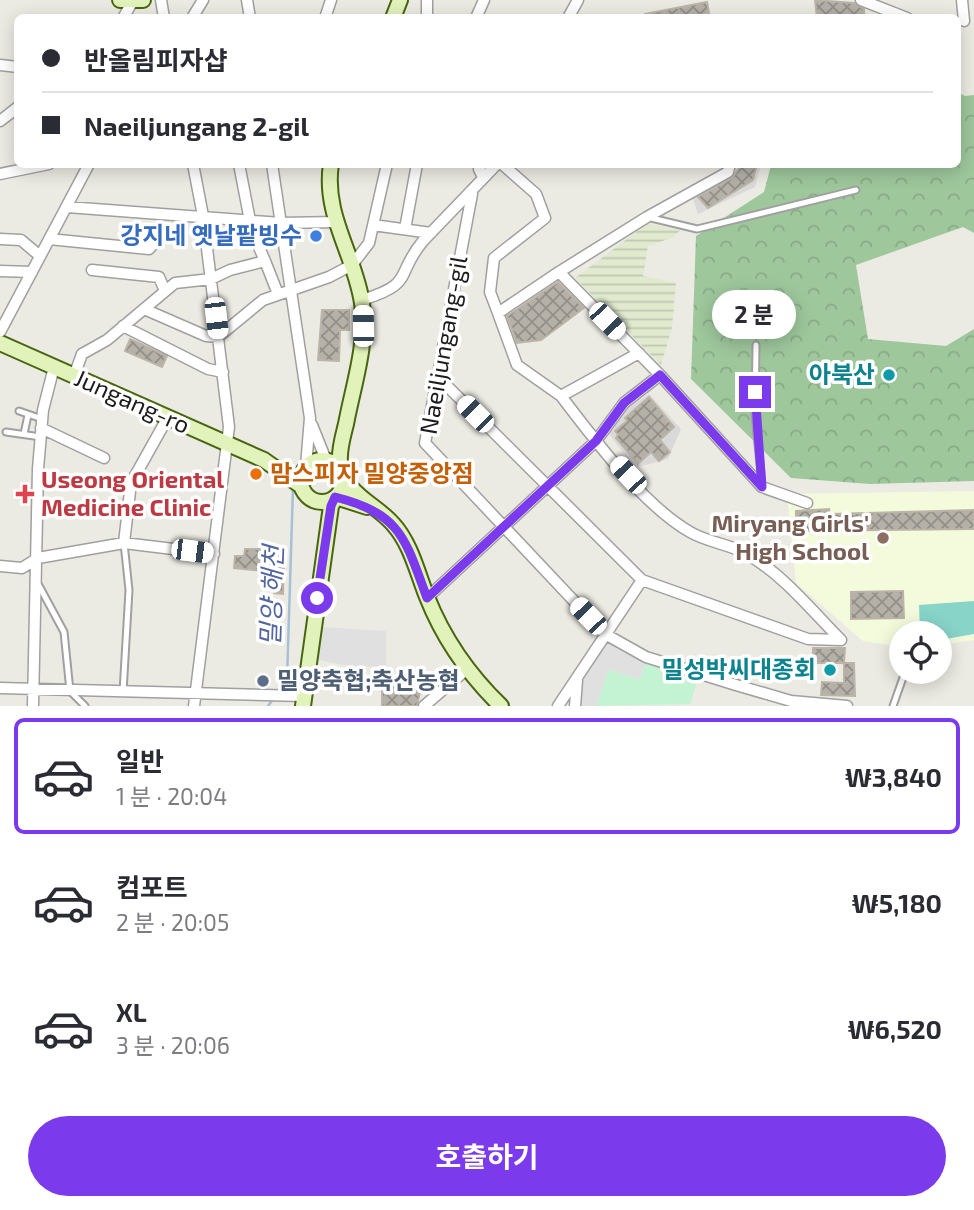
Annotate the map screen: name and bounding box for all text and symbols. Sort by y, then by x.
text: 반올림피자샵 [84,44,228,75]
text: Naeiljungang 2-gil [84,110,309,141]
place label: 강지네 옛날팥빙수 [120,220,302,249]
marker: 강지네 옛날팥빙수 [308,228,324,244]
street label: Naeiljungang-gil [413,253,472,436]
callout: 2 분 [713,290,797,340]
car [204,296,229,340]
car [585,299,630,343]
text: 2 분 [734,300,774,328]
car [353,305,374,347]
place label: 아북산 [809,359,875,388]
street label: Jungang-ro [70,362,195,439]
marker: 아북산 [881,367,897,383]
route end [739,376,771,408]
car [453,392,498,436]
car [606,452,651,498]
place label: 맘스피자 밀양중앙점 [270,458,474,487]
place label: Useong Oriental Medicine Clinic [41,464,224,521]
marker: 맘스피자 밀양중앙점 [248,466,264,482]
marker: Useong Oriental Medicine Clinic [15,484,35,504]
place label: Miryang Girls' High School [711,508,869,565]
marker: Miryang Girls' High School [875,530,891,546]
car [170,538,215,564]
water label: 밀양 해천 [253,542,288,647]
route start [301,582,333,614]
car [566,594,611,638]
map controls [889,621,952,684]
button: locate [889,621,952,684]
place label: 밀성박씨대종회 [661,654,816,683]
marker: 밀성박씨대종회 [822,662,838,678]
place label: 밀양축협;축산농협 [277,665,460,694]
marker: 밀양축협;축산농협 [255,673,271,689]
icon: car [32,745,95,808]
text: 일반 [116,745,164,776]
text: ₩3,840 [845,761,942,792]
text: 1 분 · 20:04 [116,782,227,810]
icon: car [32,871,95,934]
text: 컴포트 [116,871,188,902]
text: ₩5,180 [852,887,942,918]
text: 2 분 · 20:05 [116,908,229,936]
text: XL [116,996,147,1027]
icon: car [32,997,95,1060]
text: ₩6,520 [848,1013,942,1044]
text: 3 분 · 20:06 [116,1031,230,1059]
button: 호출하기 [28,1116,946,1196]

